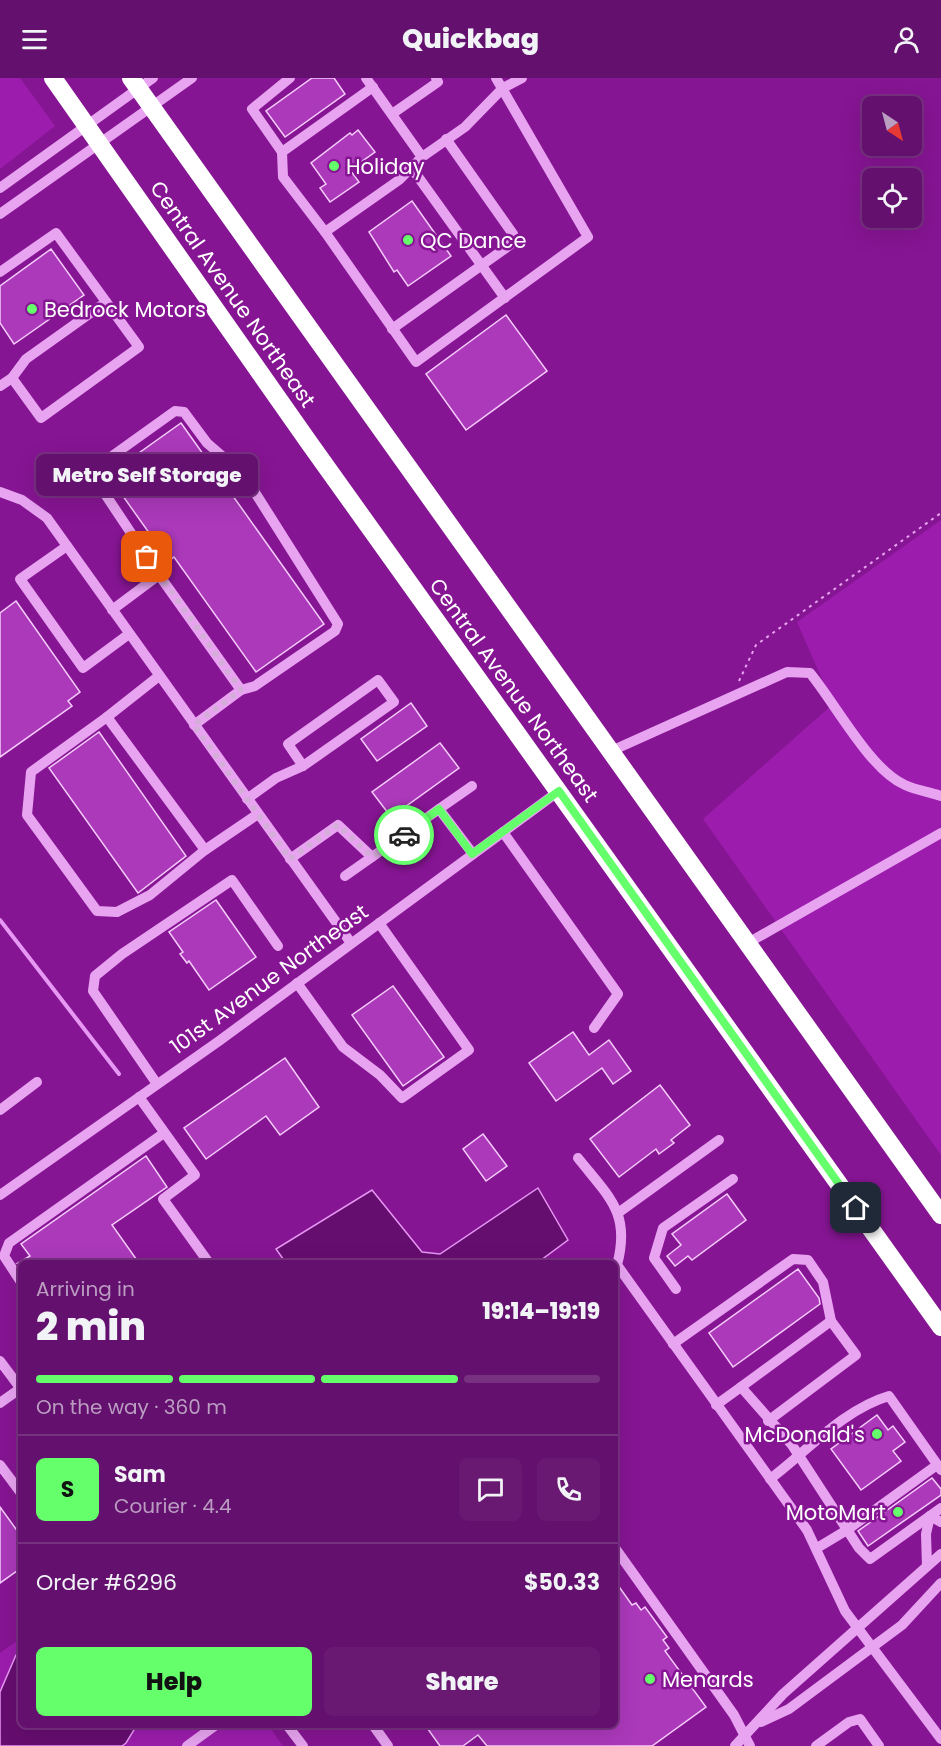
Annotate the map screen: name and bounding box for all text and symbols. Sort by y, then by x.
text: Quickbag [402,20,539,57]
icon: menu [18,23,51,56]
icon: person [890,23,923,56]
north arrow [862,96,922,156]
map controls [862,96,922,228]
place label: Holiday [346,152,425,181]
marker: Holiday [327,159,341,173]
button: locate [862,168,922,228]
street label: Central Avenue Northeast [144,175,322,413]
place label: QC Dance [420,226,527,255]
marker: QC Dance [401,233,415,247]
place label: Bedrock Motors [44,295,206,324]
marker: Bedrock Motors [25,302,39,316]
callout: Metro Self Storage [36,455,258,497]
text: Metro Self Storage [52,461,242,489]
pin [121,531,172,582]
icon: bag [130,540,163,573]
street label: Central Avenue Northeast [423,572,605,808]
courier [374,805,434,865]
icon: car [388,819,421,852]
street label: 101st Avenue Northeast [164,897,374,1061]
pin [830,1182,881,1233]
icon: home [839,1191,872,1224]
text: Arriving in [36,1275,135,1303]
text: 19:14–19:19 [482,1296,600,1327]
text: 2 min [36,1299,146,1354]
text: On the way · 360 m [36,1393,227,1421]
place label: McDonald's [745,1420,865,1449]
marker: McDonald's [870,1427,884,1441]
button: chat [459,1458,522,1521]
button: phone [537,1458,600,1521]
text: Sam [114,1459,166,1490]
text: S [61,1474,74,1505]
text: Courier · 4.4 [114,1492,232,1520]
place label: MotoMart [786,1498,886,1527]
marker: MotoMart [891,1505,905,1519]
text: Order #6296 [36,1567,177,1598]
text: $50.33 [524,1567,600,1598]
button: Help [36,1647,312,1716]
button: Share [324,1647,600,1716]
place label: Menards [662,1665,754,1694]
marker: Menards [643,1672,657,1686]

